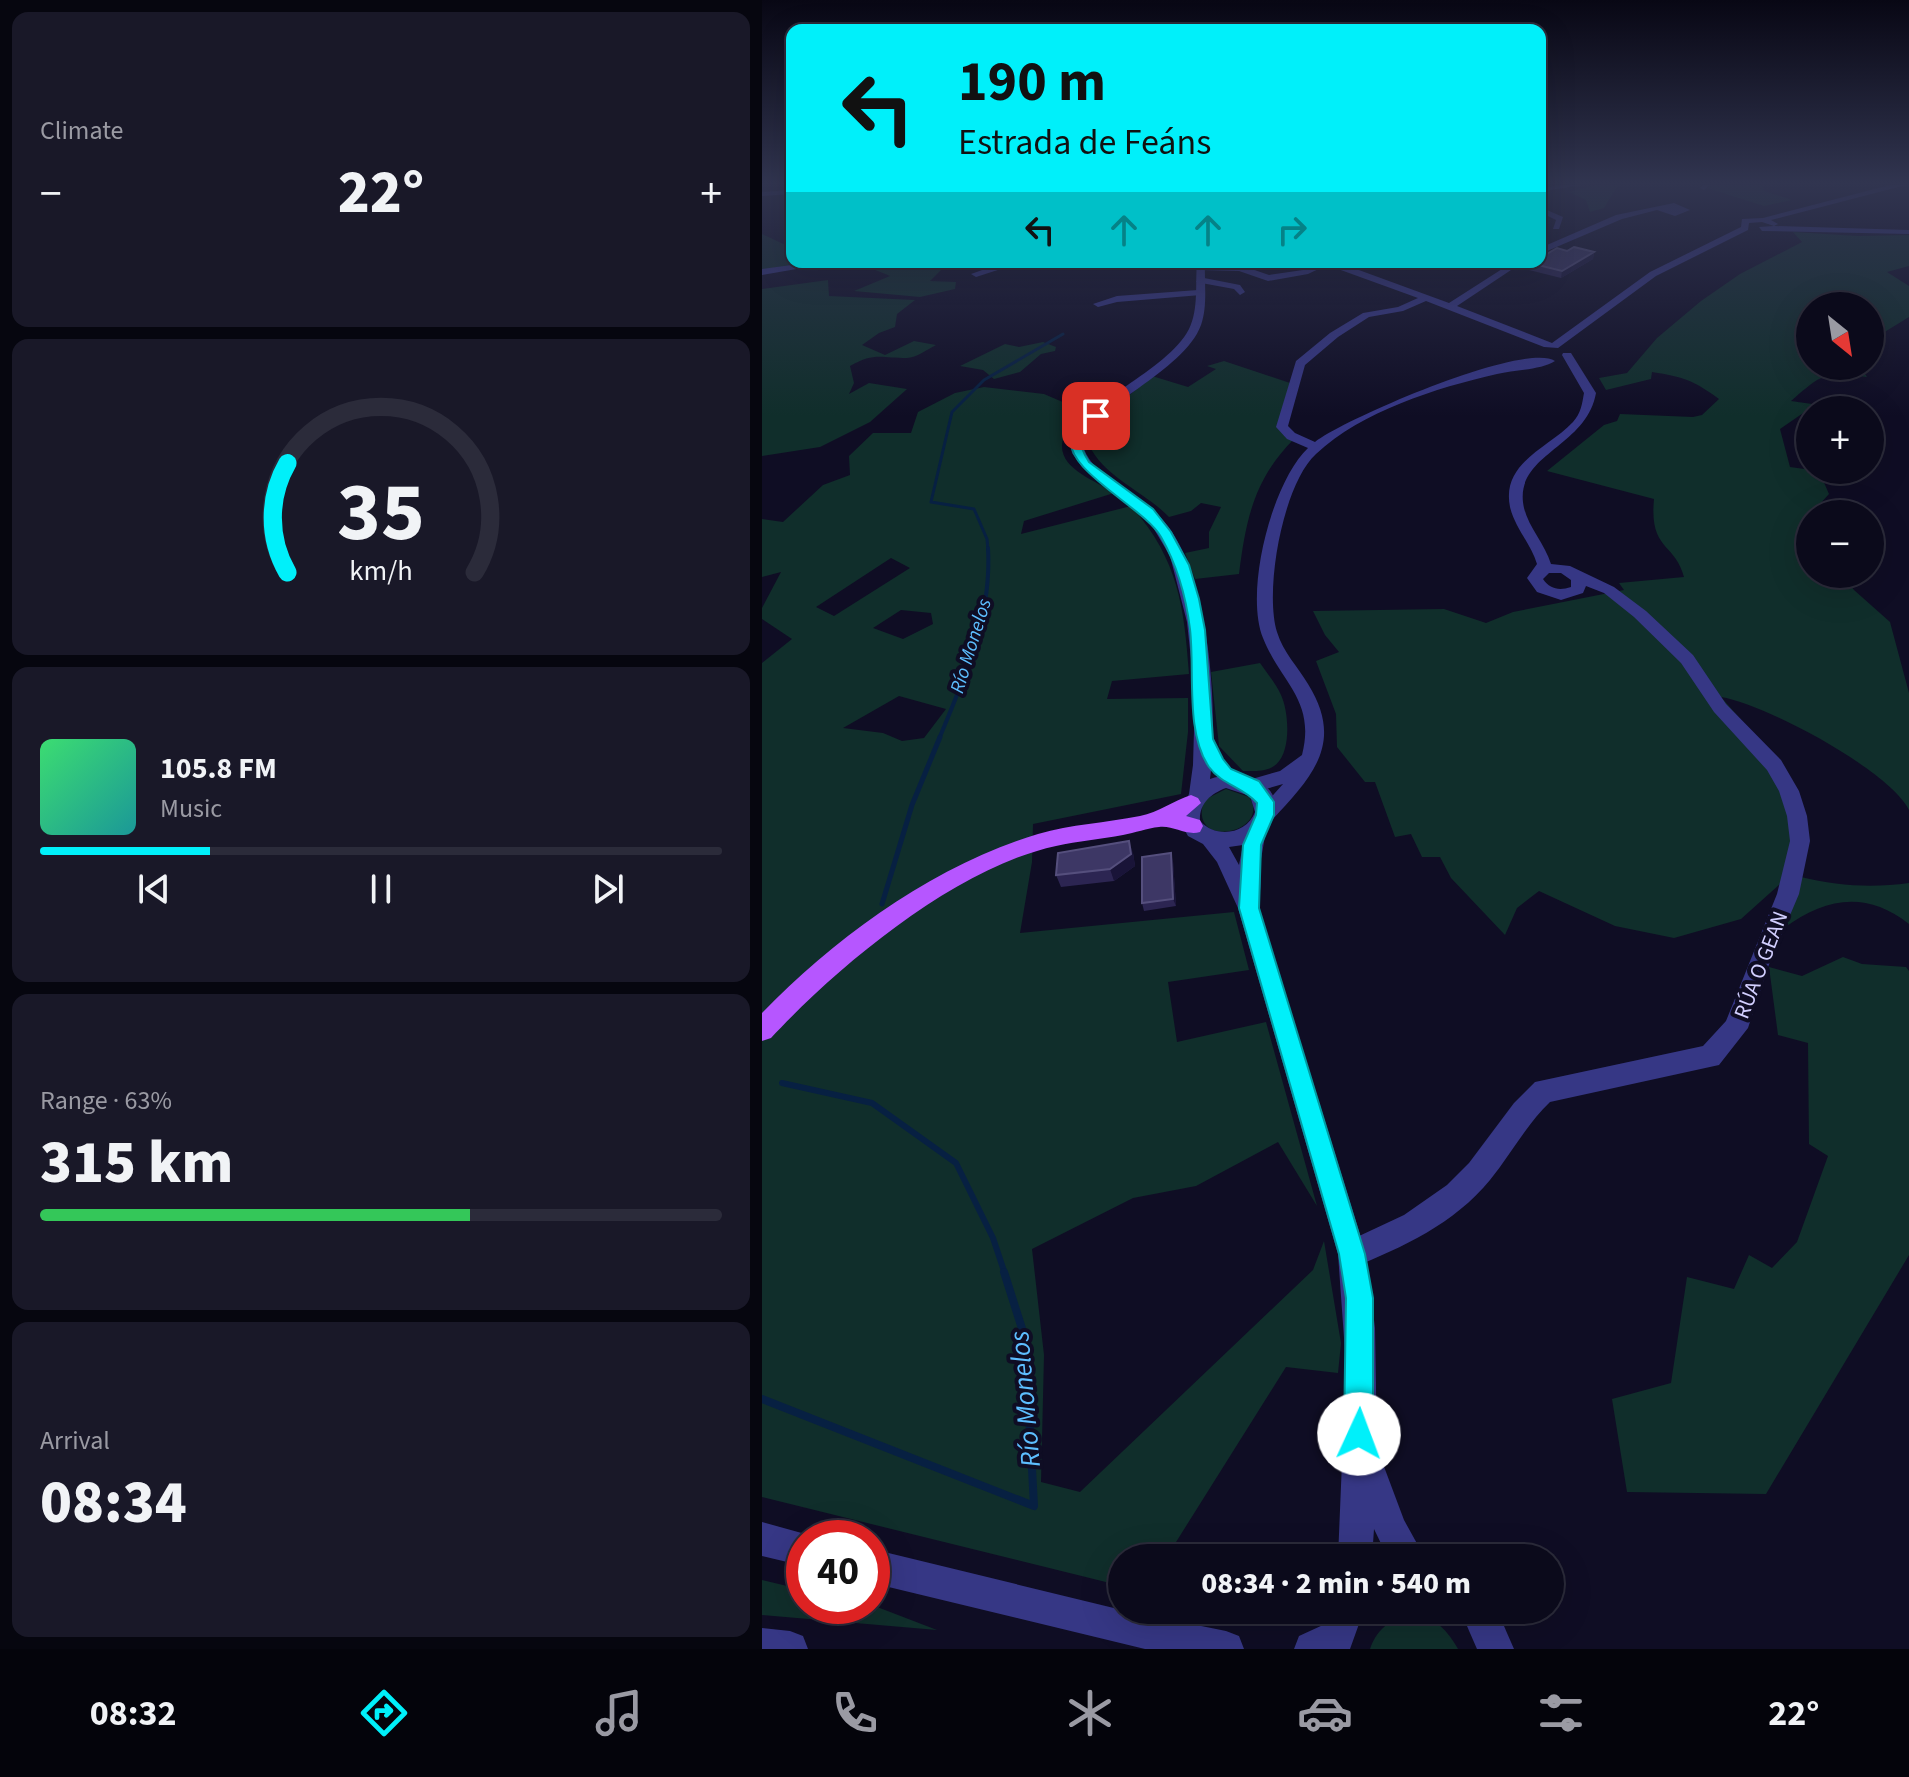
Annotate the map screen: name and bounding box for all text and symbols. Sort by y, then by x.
text: 190 m [958,43,1106,122]
icon: left [826,56,930,160]
text: Climate [40,112,124,149]
text: Estrada de Feáns [958,117,1211,168]
text: 22° [338,151,424,236]
text: − [40,163,62,226]
text: + [700,163,722,226]
icon: left [1018,208,1062,252]
icon: ahead [1102,208,1146,252]
icon: ahead [1186,208,1230,252]
icon: right [1270,208,1314,252]
north arrow [1796,292,1884,380]
map controls [1796,292,1884,588]
pin [1062,382,1130,450]
icon: arrive [1074,394,1118,438]
button: + [1796,396,1884,484]
text: 35 [337,454,425,572]
button: − [1796,500,1884,588]
text: km/h [349,551,413,591]
water label: Río Monelos [943,595,999,697]
text: 105.8 FM [160,747,277,790]
text: Music [160,790,222,827]
icon: previous [132,867,176,911]
icon: pause [359,867,403,911]
icon: next [586,867,630,911]
street label: RÚA O GEAN [1726,906,1796,1024]
text: Range · 63% [40,1082,172,1119]
text: 315 km [40,1121,233,1206]
water label: Río Monelos [999,1329,1051,1469]
position arrow [1317,1392,1401,1476]
text: Arrival [40,1422,110,1459]
text: 08:34 [40,1461,187,1546]
speed limit sign: 40 [786,1520,890,1624]
text: 08:34 · 2 min · 540 m [1201,1562,1471,1605]
icon: directions [356,1685,412,1741]
icon: music [591,1685,647,1741]
icon: phone [827,1685,883,1741]
icon: climate [1062,1685,1118,1741]
icon: car [1297,1685,1353,1741]
icon: filters [1533,1685,1589,1741]
text: 08:32 [90,1688,177,1739]
text: 22° [1768,1688,1819,1739]

